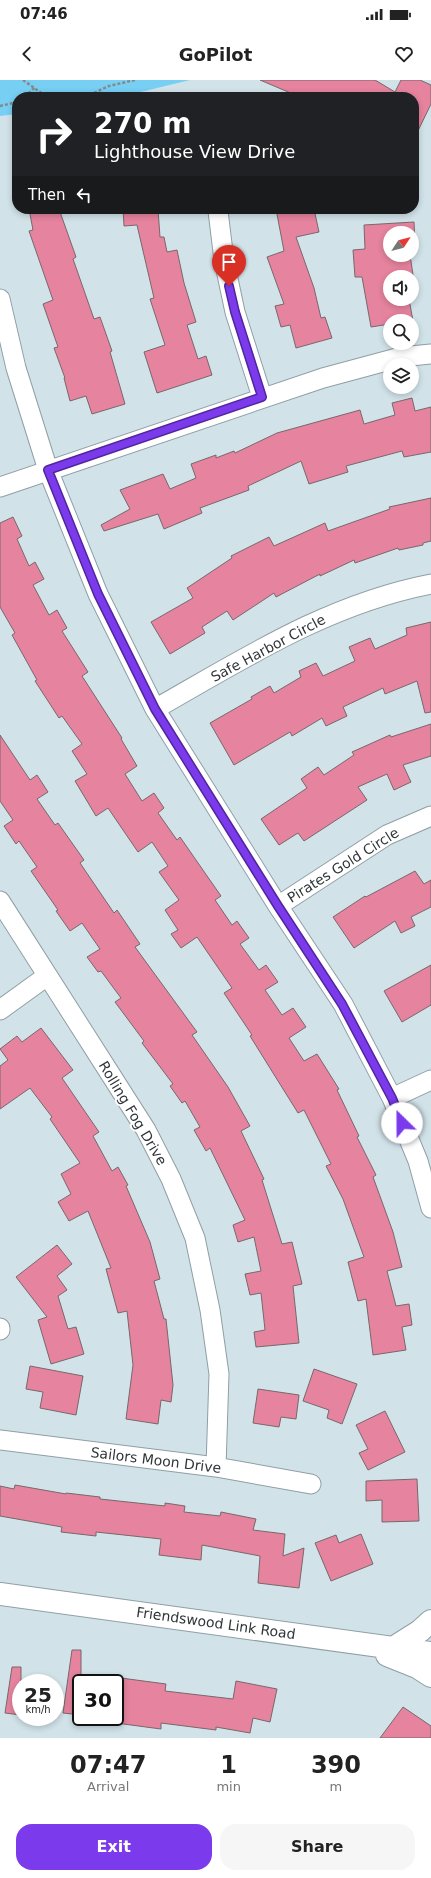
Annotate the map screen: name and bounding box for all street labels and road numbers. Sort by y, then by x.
street label: Safe Harbor Circle [208,611,328,685]
street label: Pirates Gold Circle [284,824,402,906]
street label: Rolling Fog Drive [96,1058,170,1168]
street label: Sailors Moon Drive [90,1444,222,1476]
street label: Friendswood Link Road [135,1604,297,1642]

